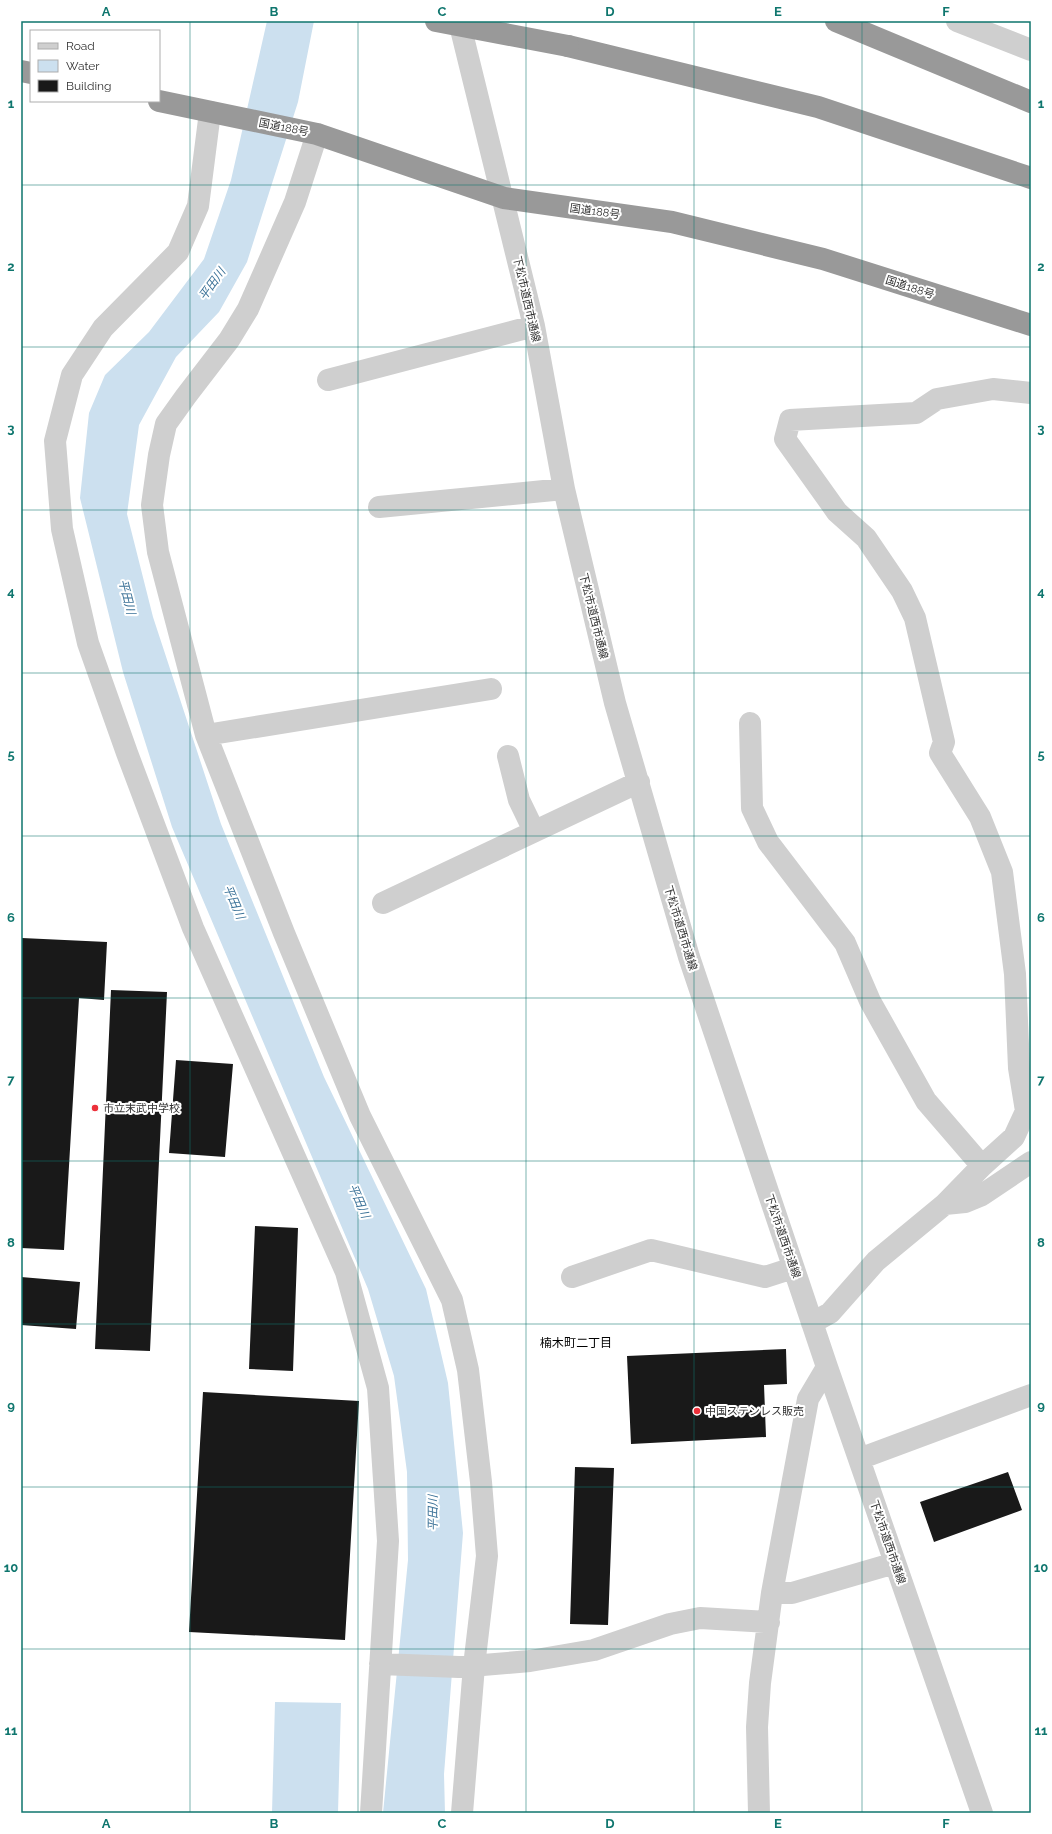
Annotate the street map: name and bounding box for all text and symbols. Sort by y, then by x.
text: A [102,4,111,19]
text: B [270,4,279,19]
text: C [438,4,447,19]
text: D [605,4,615,19]
text: E [774,4,782,19]
text: F [942,4,950,19]
legend [30,30,160,102]
text: Road [66,39,95,53]
text: Water [66,59,100,73]
text: Building [66,79,112,93]
text: 1 [8,96,15,111]
text: 1 [1038,96,1045,111]
street label: 国道188号 [258,116,310,139]
street label: 国道188号 [569,202,621,221]
street label: 下松市道西市通線 [510,255,543,343]
text: 2 [7,259,15,274]
text: 2 [1037,259,1045,274]
water label: 平田川 [196,264,229,303]
street label: 国道188号 [884,273,936,302]
text: 3 [7,421,15,436]
text: 3 [1037,421,1045,436]
street label: 下松市道西市通線 [577,572,610,660]
water label: 平田川 [116,578,139,618]
text: 4 [7,584,15,599]
text: 4 [1037,584,1045,599]
text: 5 [7,747,15,762]
text: 5 [1037,747,1045,762]
water label: 平田川 [221,883,248,923]
street label: 下松市道西市通線 [661,884,700,972]
text: 6 [7,910,15,925]
text: 6 [1037,910,1045,925]
text: 7 [7,1072,15,1087]
text: 7 [1037,1072,1045,1087]
place label: 市立末武中学校 [103,1102,180,1115]
marker: 市立末武中学校 [90,1103,100,1113]
water label: 平田川 [346,1182,373,1222]
street label: 下松市道西市通線 [762,1192,803,1280]
text: 8 [7,1235,15,1250]
text: 8 [1037,1235,1045,1250]
district label: 楠木町二丁目 [540,1336,612,1350]
text: 9 [7,1398,15,1413]
text: 9 [1037,1398,1045,1413]
place label: 中国ステンレス販売 [705,1405,804,1418]
marker: 中国ステンレス販売 [692,1406,702,1416]
water label: 平田川 [426,1493,440,1531]
street label: 下松市道西市通線 [867,1498,908,1586]
text: 10 [4,1560,18,1575]
text: 10 [1034,1560,1048,1575]
text: 11 [5,1723,18,1738]
text: 11 [1035,1723,1048,1738]
text: A [102,1816,111,1831]
text: B [270,1816,279,1831]
text: C [438,1816,447,1831]
text: D [605,1816,615,1831]
text: E [774,1816,782,1831]
text: F [942,1816,950,1831]

